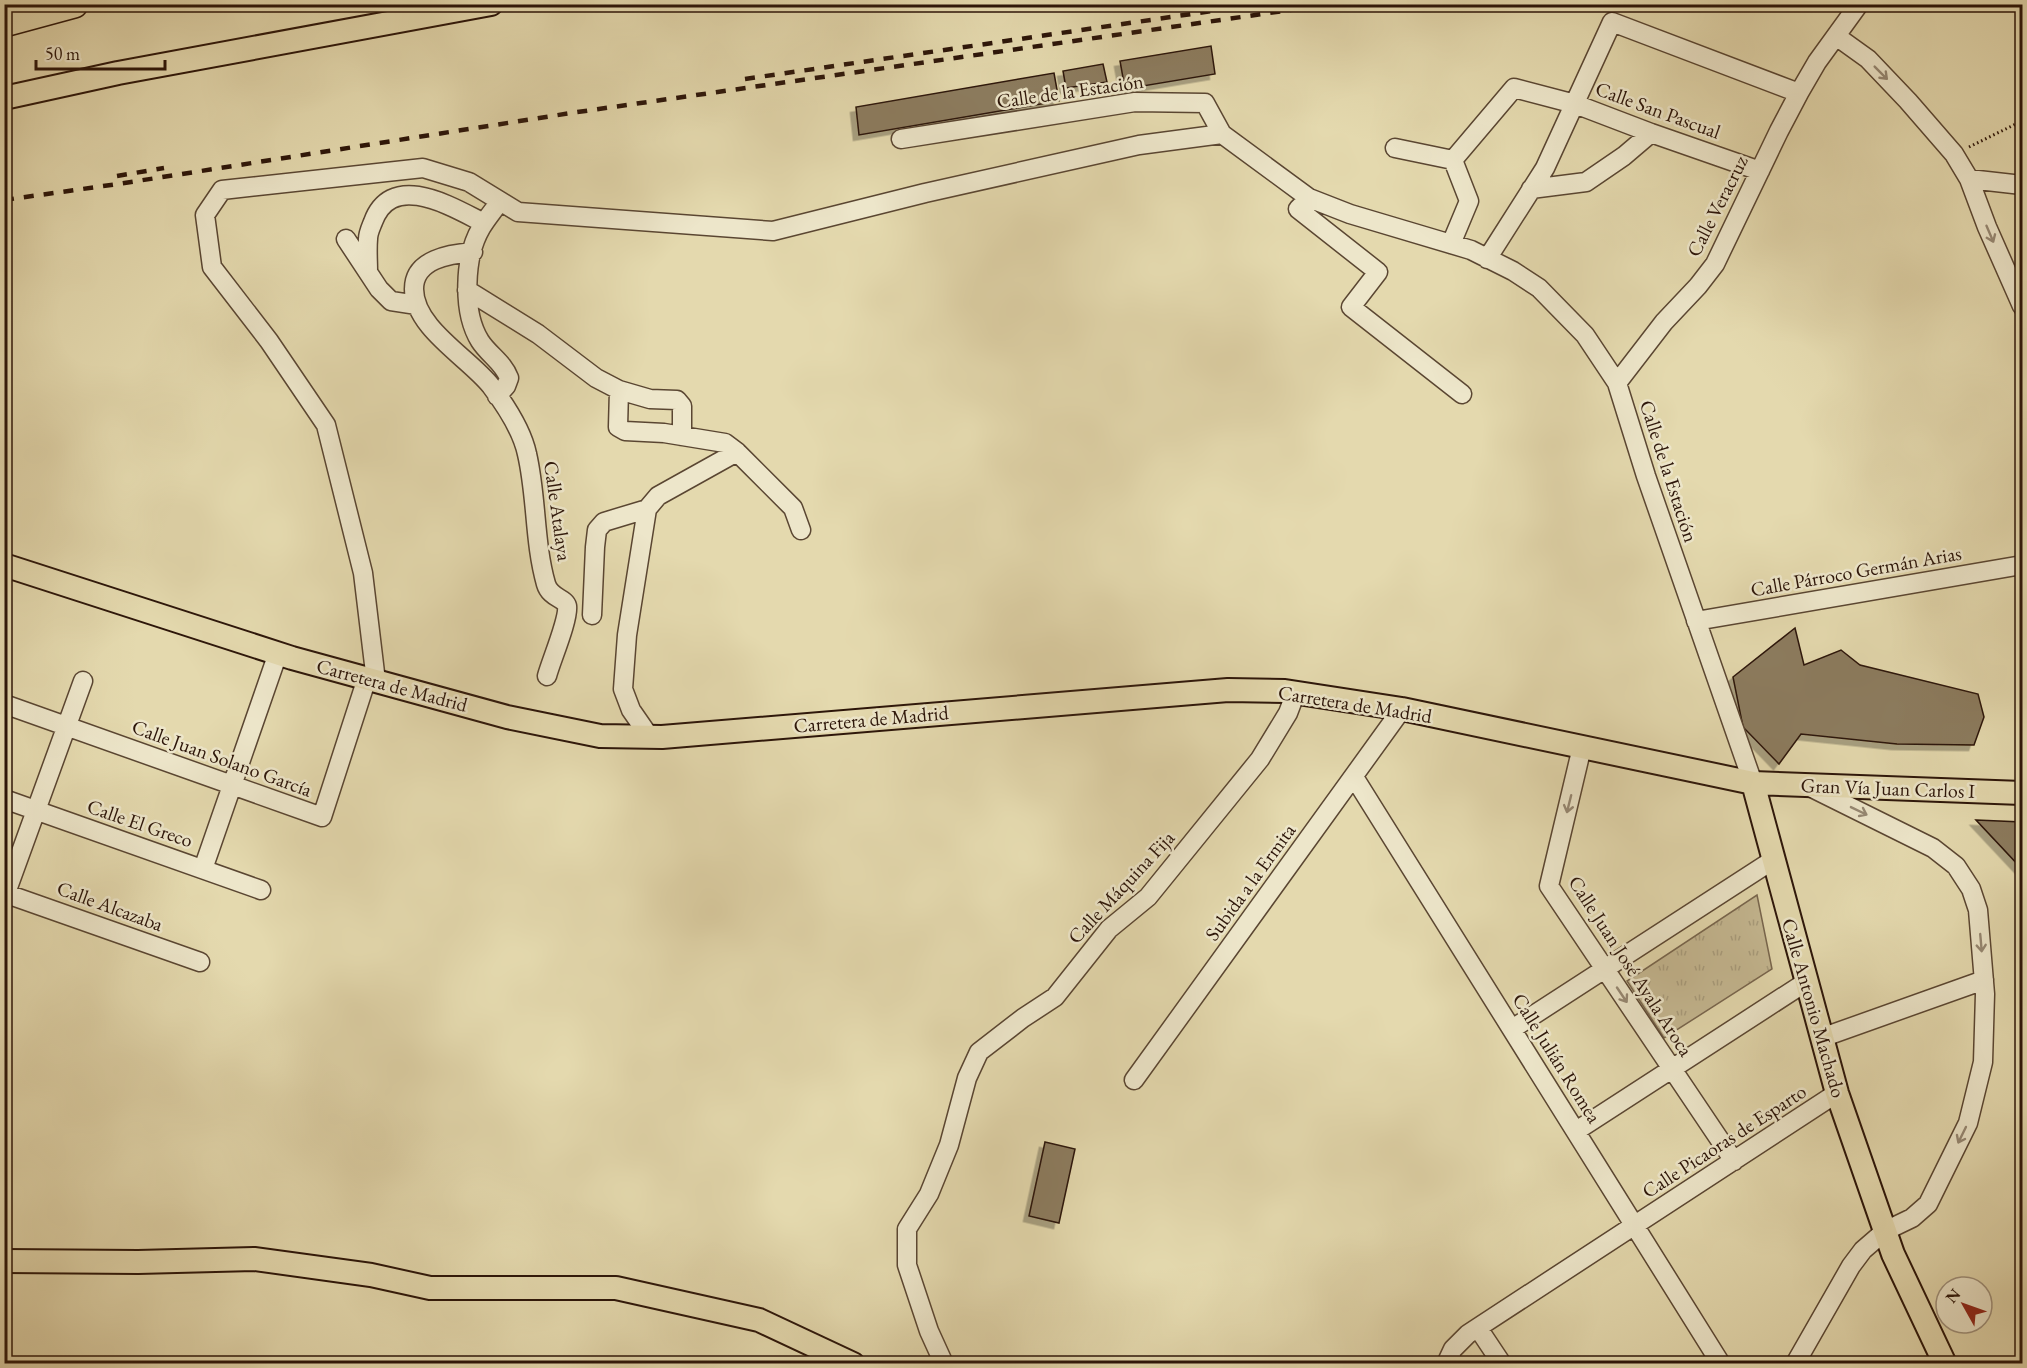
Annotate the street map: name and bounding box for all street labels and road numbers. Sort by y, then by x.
street label: Calle de la Estación [995,68,1145,114]
street label: Calle San Pascual [1592,75,1724,145]
street label: Calle Veracruz [1680,151,1754,261]
street label: Calle de la Estación [1634,397,1704,546]
street label: Calle Atalaya [538,459,578,563]
street label: Calle Párroco Germán Arias [1749,540,1963,602]
street label: Carretera de Madrid [314,652,471,718]
street label: Carretera de Madrid [1276,679,1435,729]
street label: Carretera de Madrid [792,699,950,739]
street label: Calle Juan Solano García [128,713,316,803]
street label: Gran Vía Juan Carlos I [1800,772,1976,804]
street label: Calle El Greco [84,793,196,853]
street label: Subida a la Ermita [1199,818,1301,946]
street label: Calle Máquina Fija [1062,825,1180,949]
street label: Calle Juan José Ayala Aroca [1563,871,1699,1061]
street label: Calle Alcazaba [53,875,167,937]
street label: Calle Antonio Machado [1776,915,1852,1101]
street label: Calle Julián Romea [1507,988,1607,1128]
street label: Calle Picaoras de Esparto [1637,1078,1811,1204]

